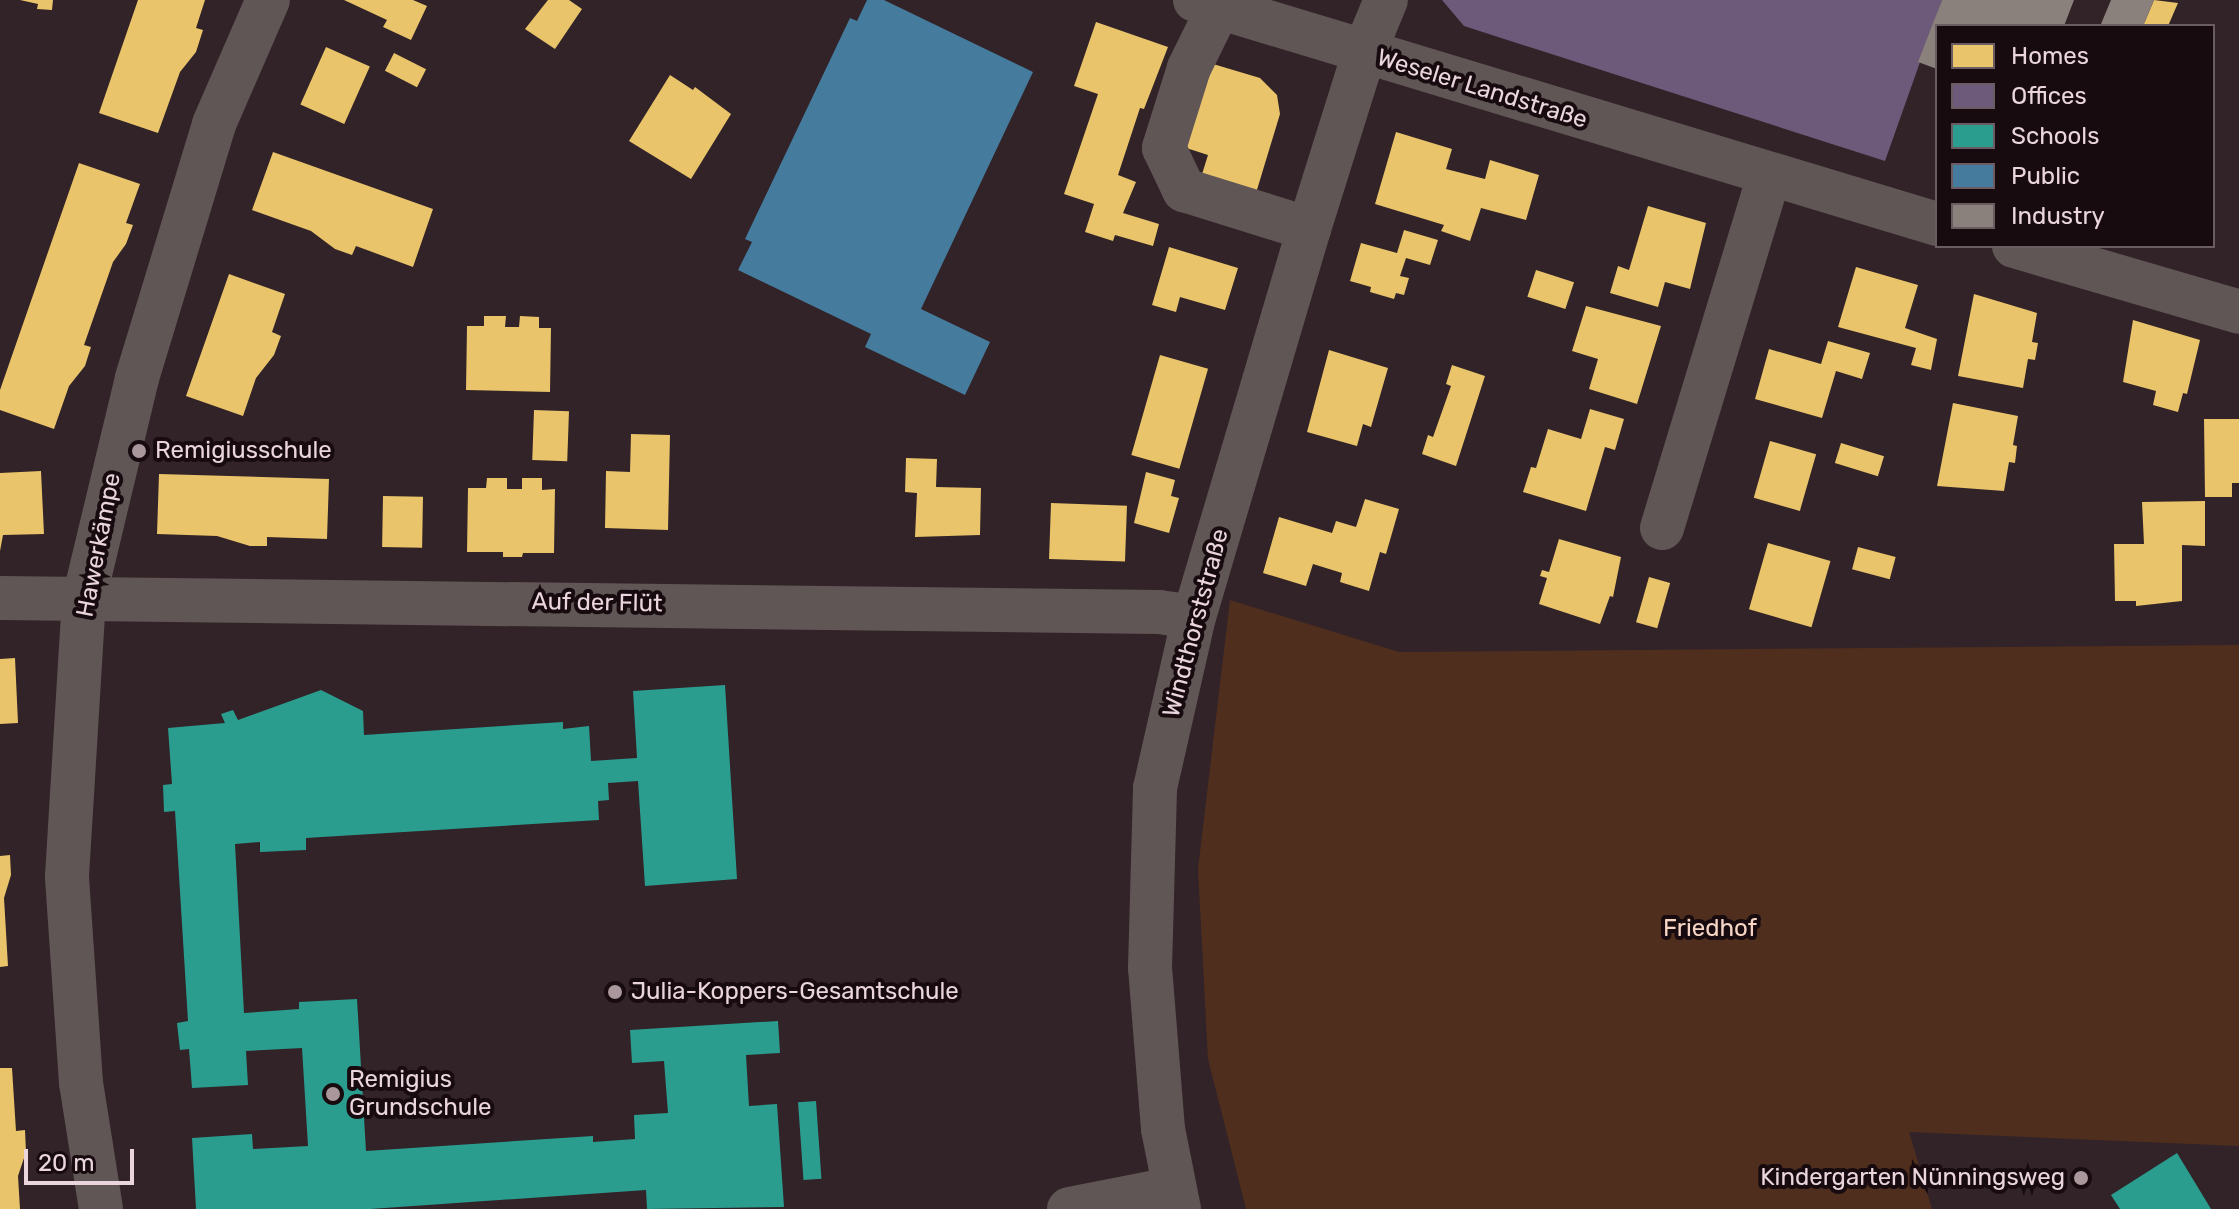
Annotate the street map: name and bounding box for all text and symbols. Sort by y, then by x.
legend [1935,24,2215,248]
text: Homes [2011,42,2089,70]
street label: Weseler Landstraße [1373,43,1591,135]
text: Offices [2011,82,2087,110]
text: Schools [2011,122,2099,150]
text: Public [2011,162,2080,190]
text: Industry [2011,202,2105,230]
place label: Remigiusschule [155,437,332,465]
marker: Remigiusschule [130,442,148,460]
street label: Hawerkämpe [71,470,127,620]
street label: Windthorststraße [1157,526,1235,720]
street label: Auf der Flüt [531,587,663,619]
park label: Friedhof [1663,915,1757,943]
place label: Julia-Koppers-Gesamtschule [631,978,959,1006]
marker: Julia-Koppers-Gesamtschule [606,983,624,1001]
place label: Remigius Grundschule [349,1066,492,1122]
marker: Remigius Grundschule [324,1085,342,1103]
scale bar [28,1133,138,1183]
text: 20 m [38,1149,95,1177]
place label: Kindergarten Nünningsweg [1760,1164,2065,1192]
marker: Kindergarten Nünningsweg [2072,1169,2090,1187]

